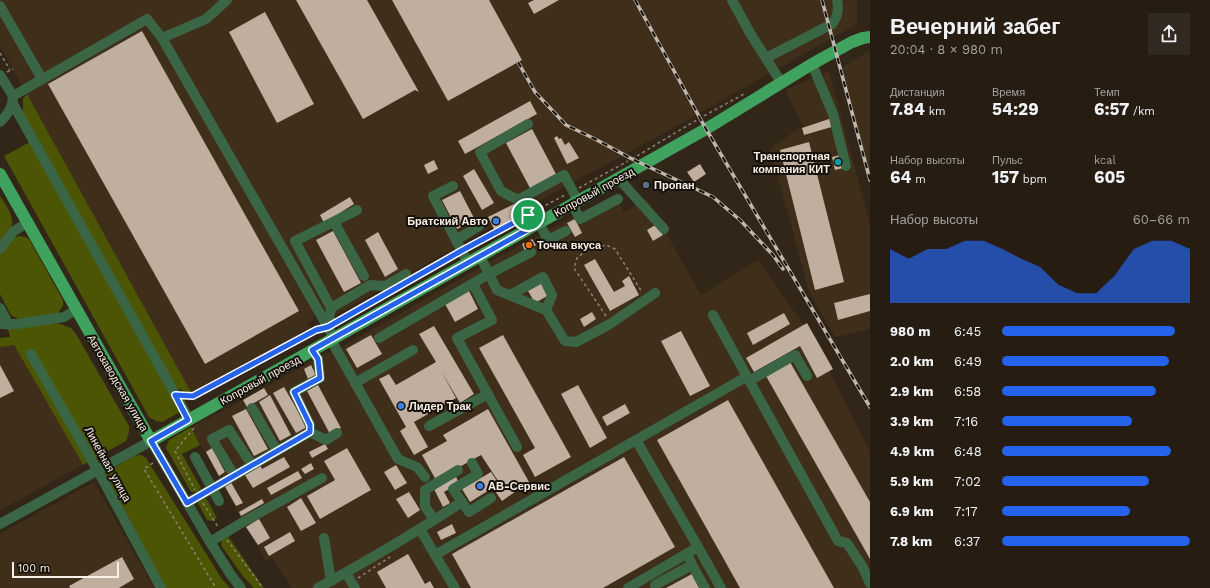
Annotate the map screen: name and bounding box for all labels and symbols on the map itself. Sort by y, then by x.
place label: Транспортная компания КИТ [753,150,830,176]
marker: Транспортная компания КИТ [833,157,843,167]
street label: Копровый проезд [552,165,637,220]
place label: Пропан [654,179,695,192]
marker: Пропан [641,180,651,190]
pin [511,198,545,232]
place label: Братский Авто [407,215,488,228]
marker: Братский Авто [491,216,501,226]
place label: Точка вкуса [537,239,602,252]
marker: Точка вкуса [524,240,534,250]
street label: Автозаводская улица [85,333,151,435]
street label: Копровый проезд [218,353,303,408]
place label: Лидер Трак [409,400,472,413]
marker: Лидер Трак [396,401,406,411]
street label: Линейная улица [82,424,134,505]
place label: АВ-Сервис [488,480,550,493]
marker: АВ-Сервис [475,481,485,491]
scale bar [12,560,119,579]

